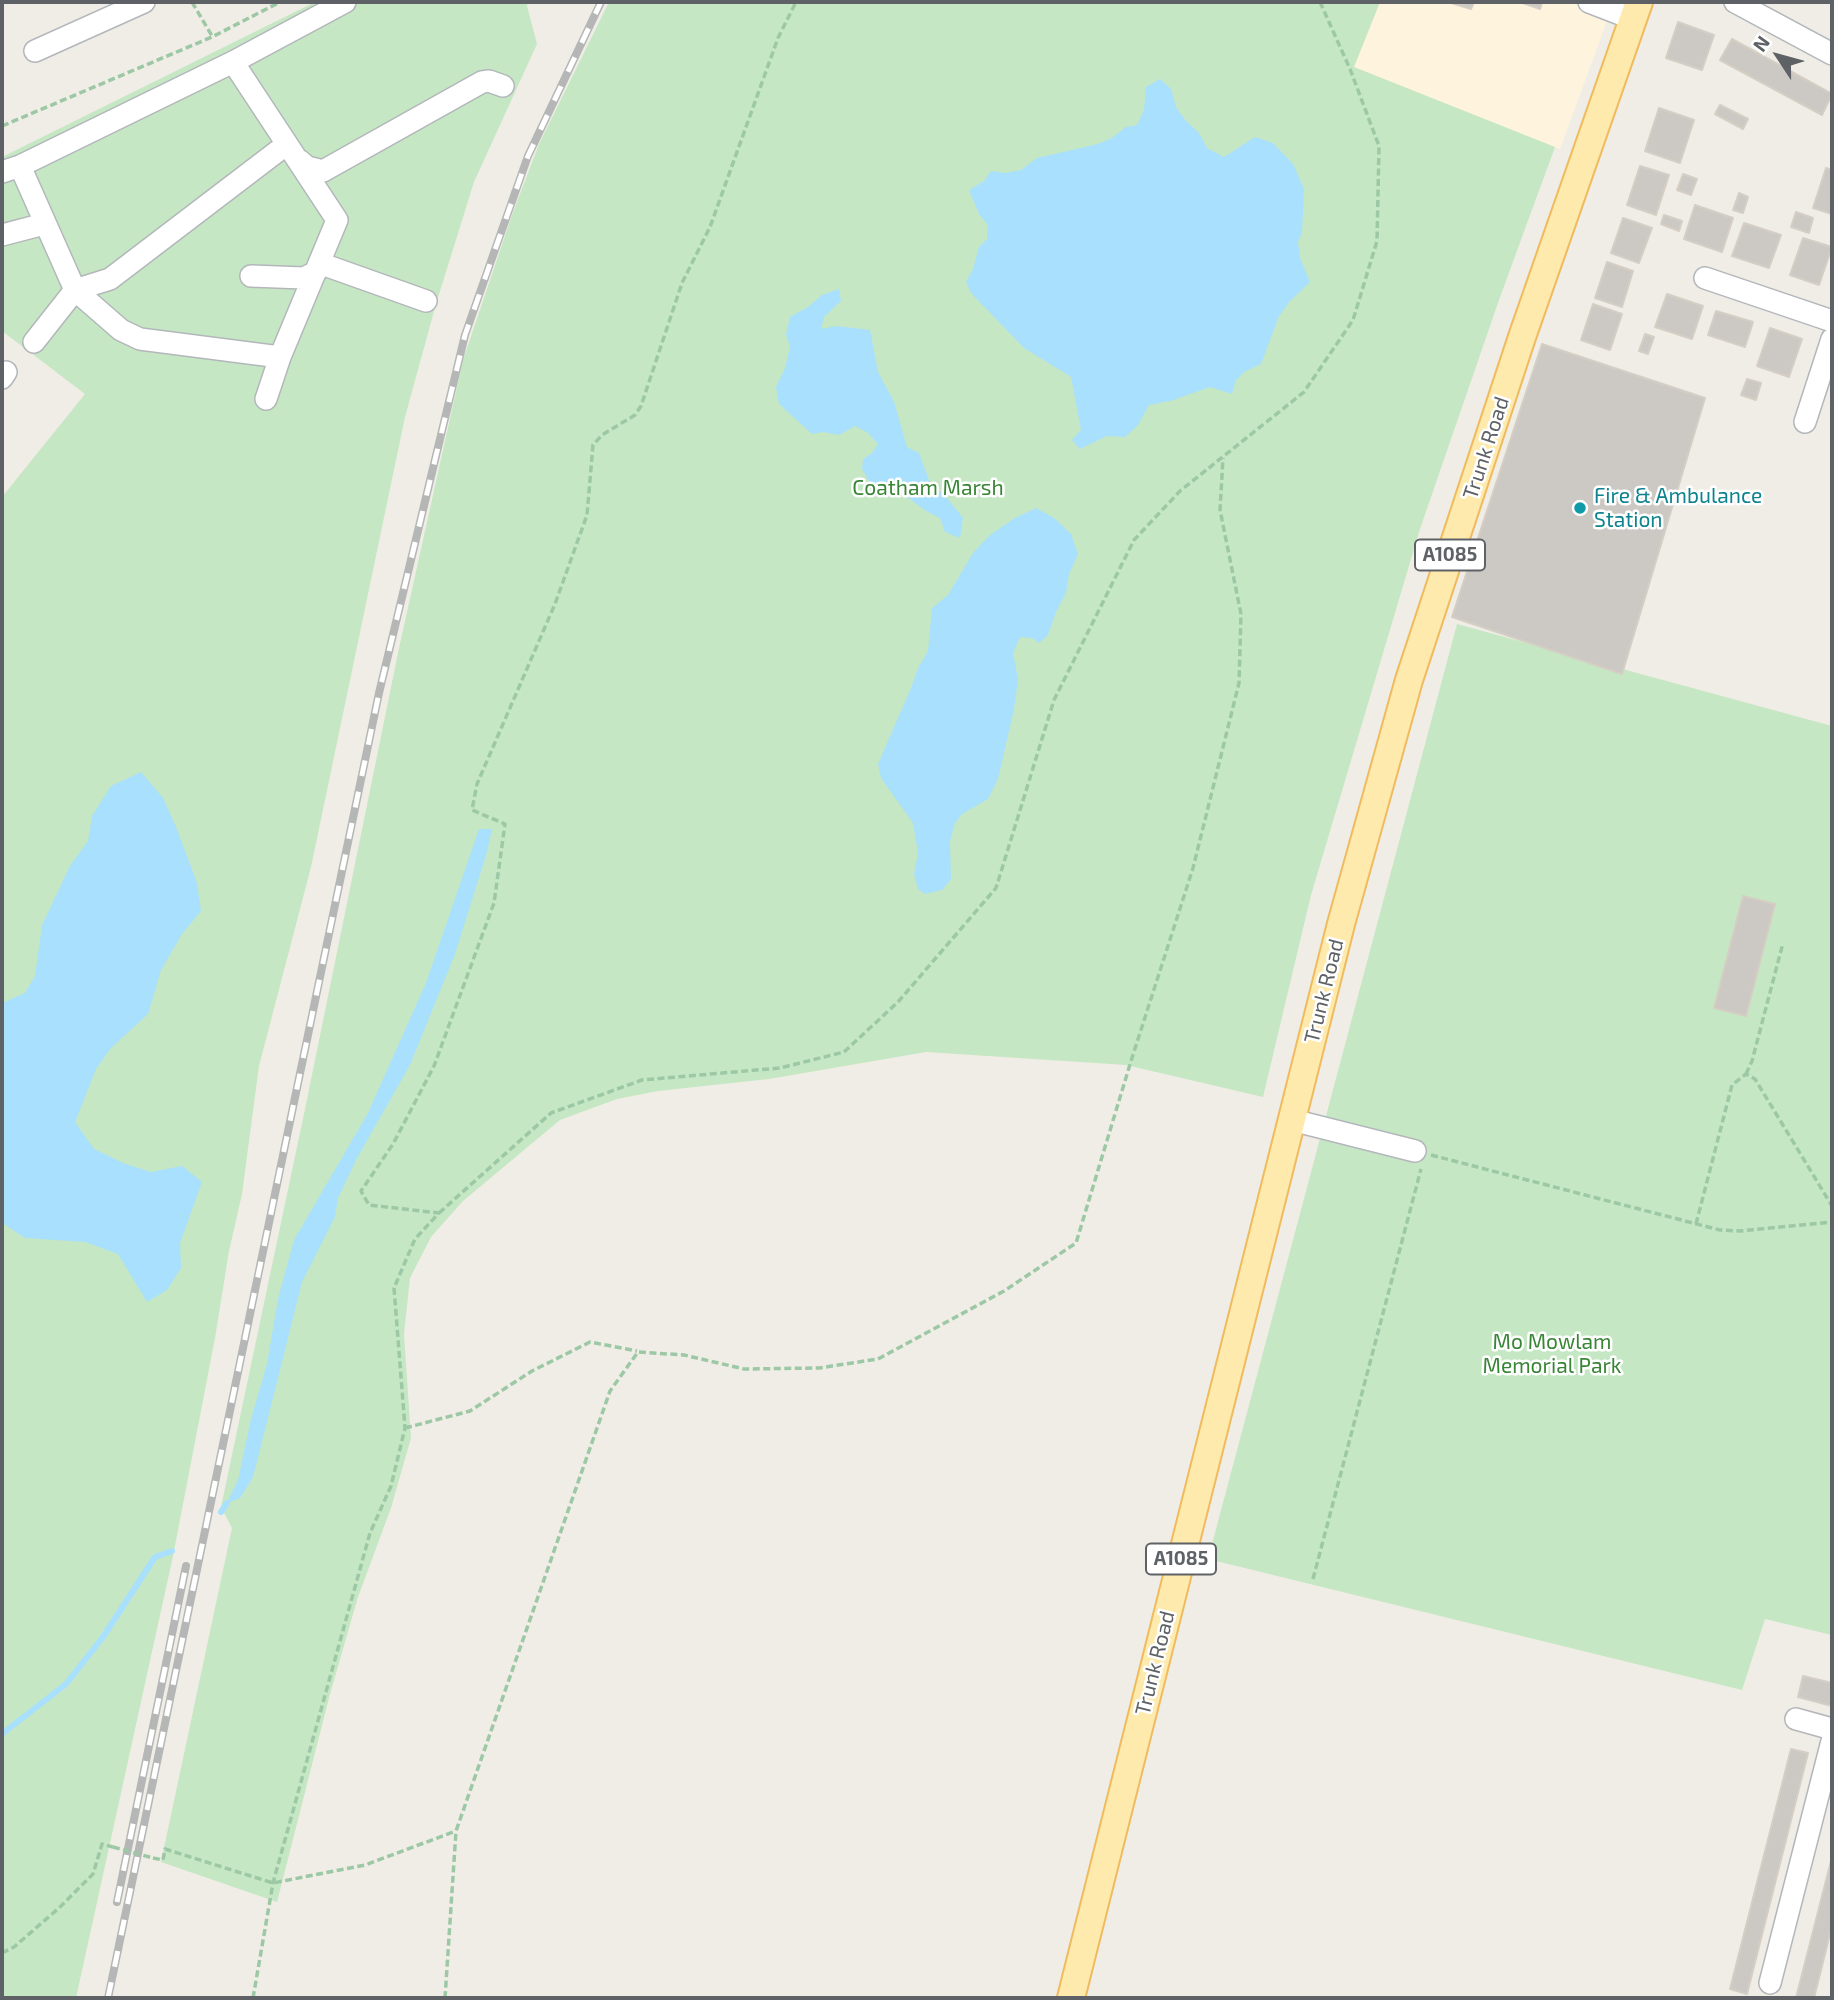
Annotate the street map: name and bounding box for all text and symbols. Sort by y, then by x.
north arrow [1743,21,1813,91]
text: N [1747,31,1774,56]
street label: Trunk Road [1458,393,1514,503]
park label: Coatham Marsh [852,475,1004,501]
place label: Fire & Ambulance Station [1594,483,1762,533]
marker: Fire & Ambulance Station [1572,500,1588,516]
road number: A1085 [1415,540,1485,570]
street label: Trunk Road [1299,936,1349,1046]
park label: Mo Mowlam Memorial Park [1482,1329,1622,1379]
road number: A1085 [1146,1544,1216,1574]
street label: Trunk Road [1130,1608,1180,1718]

